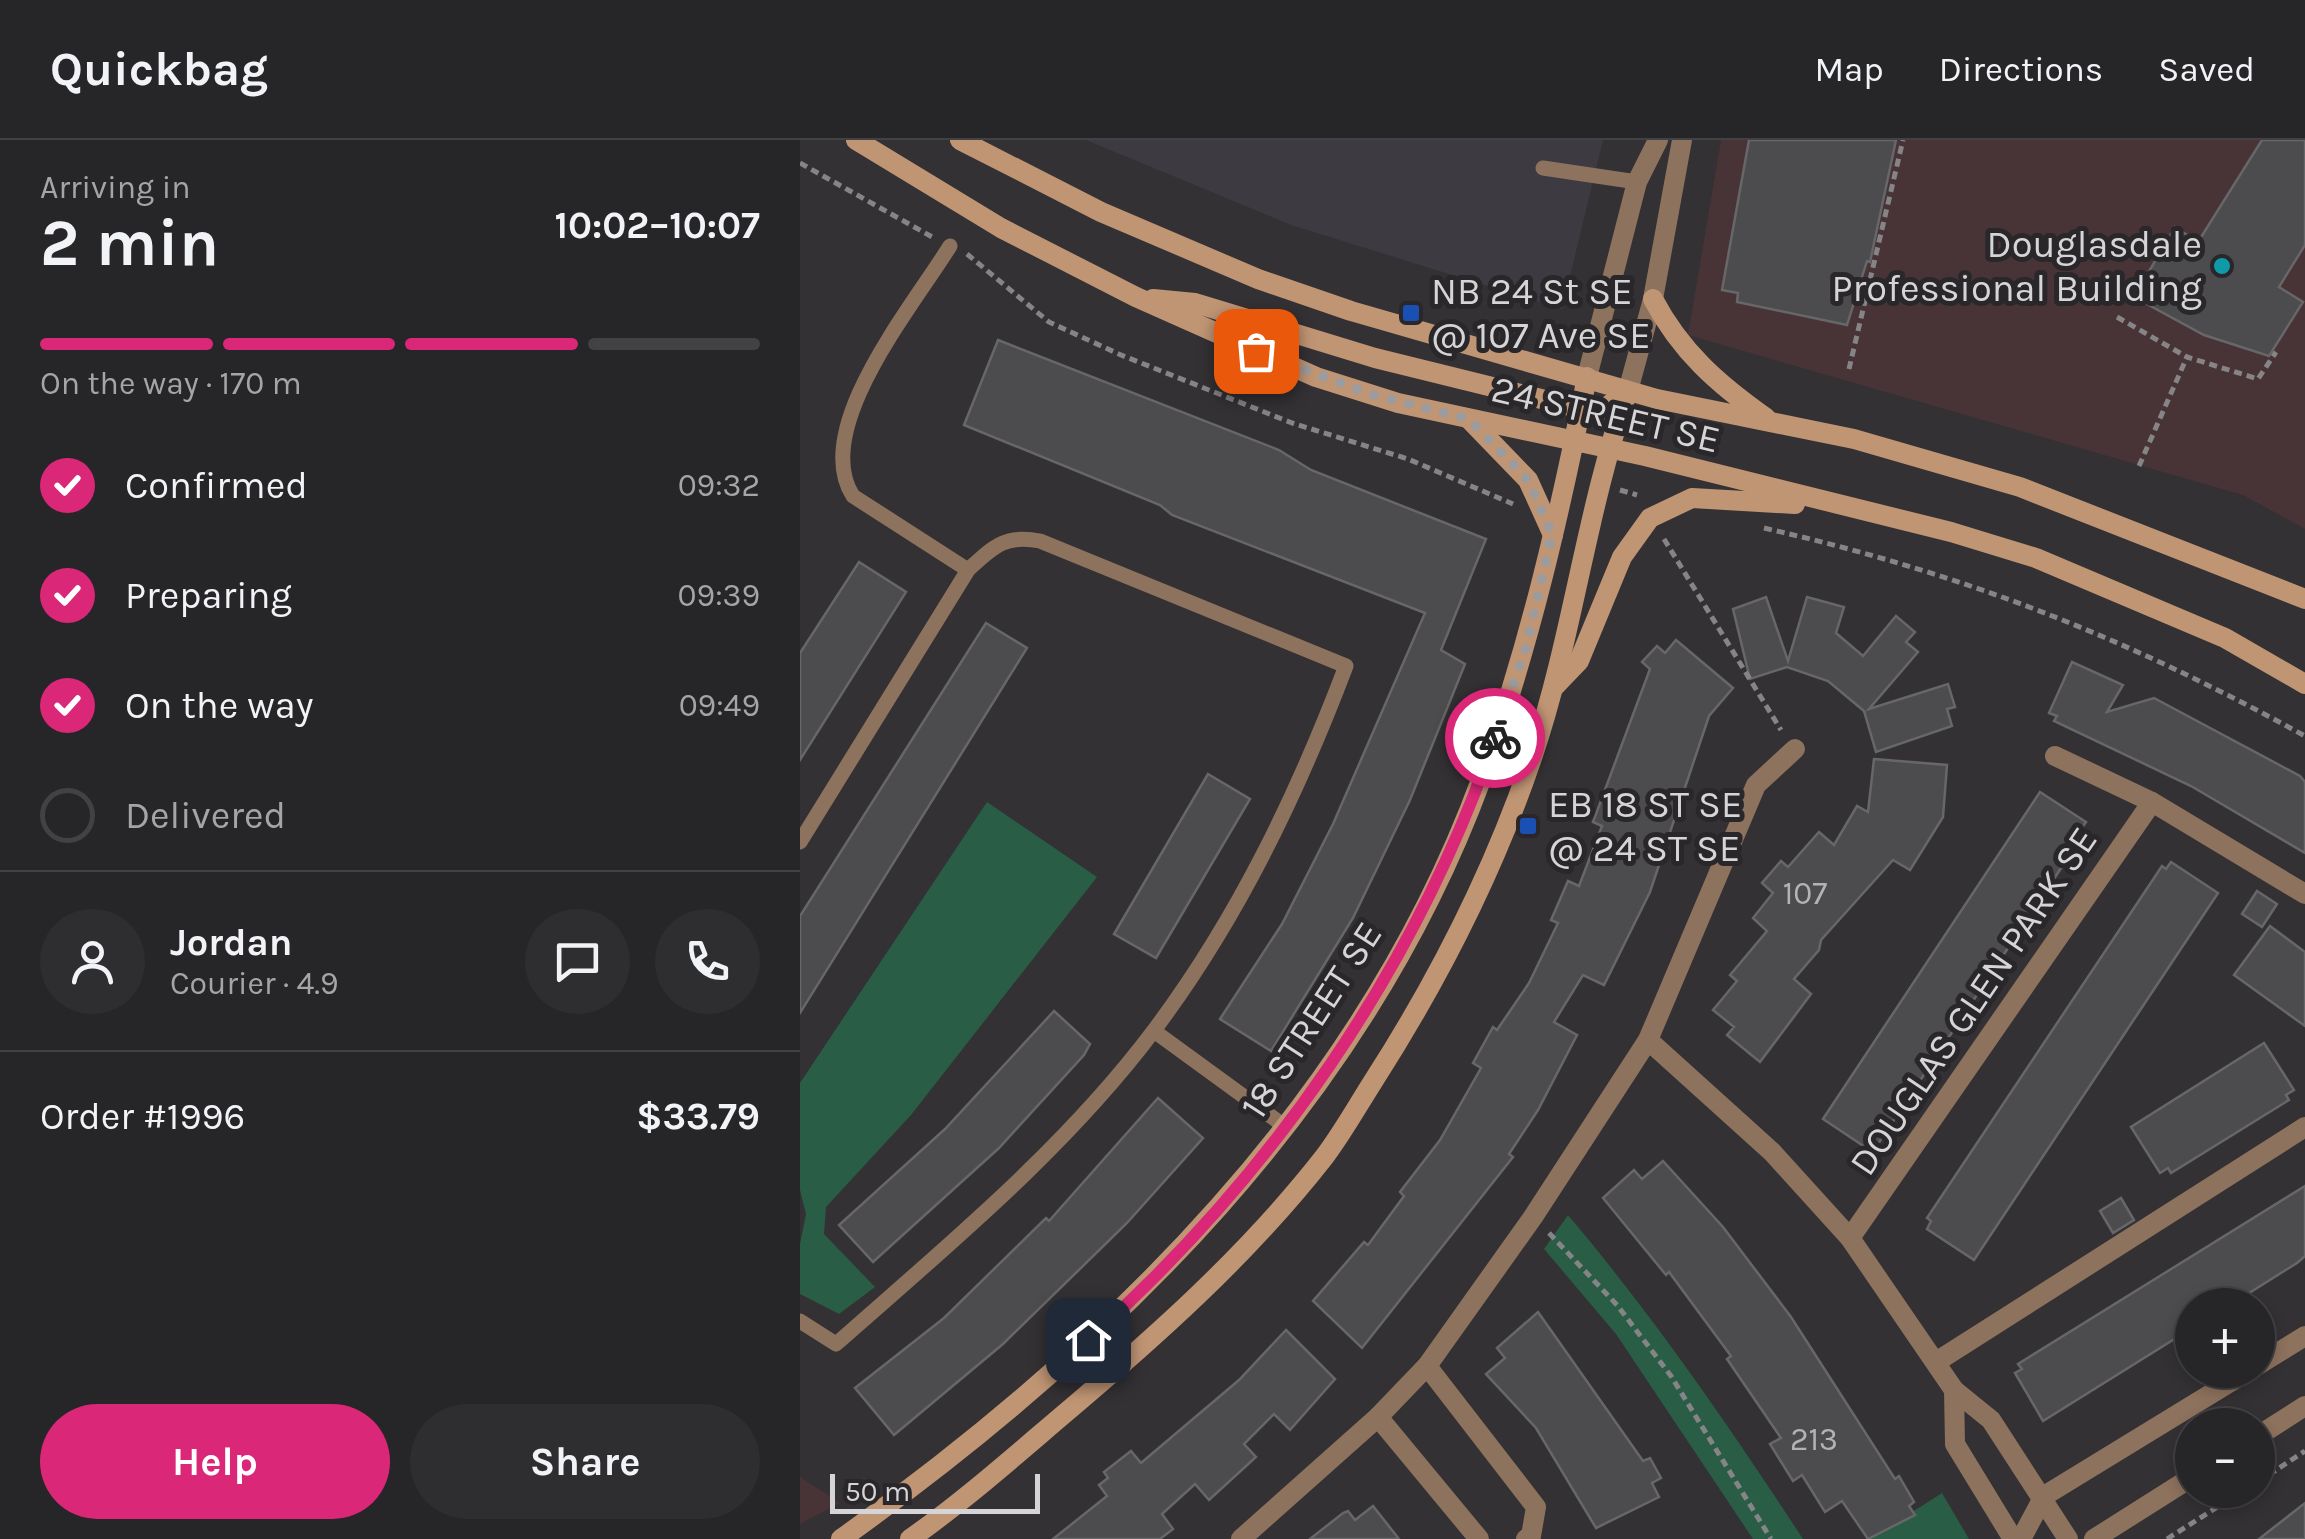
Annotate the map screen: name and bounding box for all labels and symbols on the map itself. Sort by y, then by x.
place label: Douglasdale Professional Building [1832,222,2202,311]
marker: Douglasdale Professional Building [2211,255,2233,277]
place label: NB 24 St SE @ 107 Ave SE [1431,269,1651,358]
marker: NB 24 St SE @ 107 Ave SE [1400,302,1422,324]
pin [1214,309,1299,394]
street label: 24 STREET SE [1487,366,1724,463]
courier [1445,688,1545,788]
place label: EB 18 ST SE @ 24 ST SE [1548,782,1742,871]
marker: EB 18 ST SE @ 24 ST SE [1517,815,1539,837]
street label: DOUGLAS GLEN PARK SE [1840,819,2107,1184]
house number: 107 [1783,875,1827,912]
street label: 18 STREET SE [1231,914,1392,1127]
pin [1046,1298,1131,1383]
house number: 213 [1790,1421,1838,1458]
scale bar [830,1469,1040,1514]

